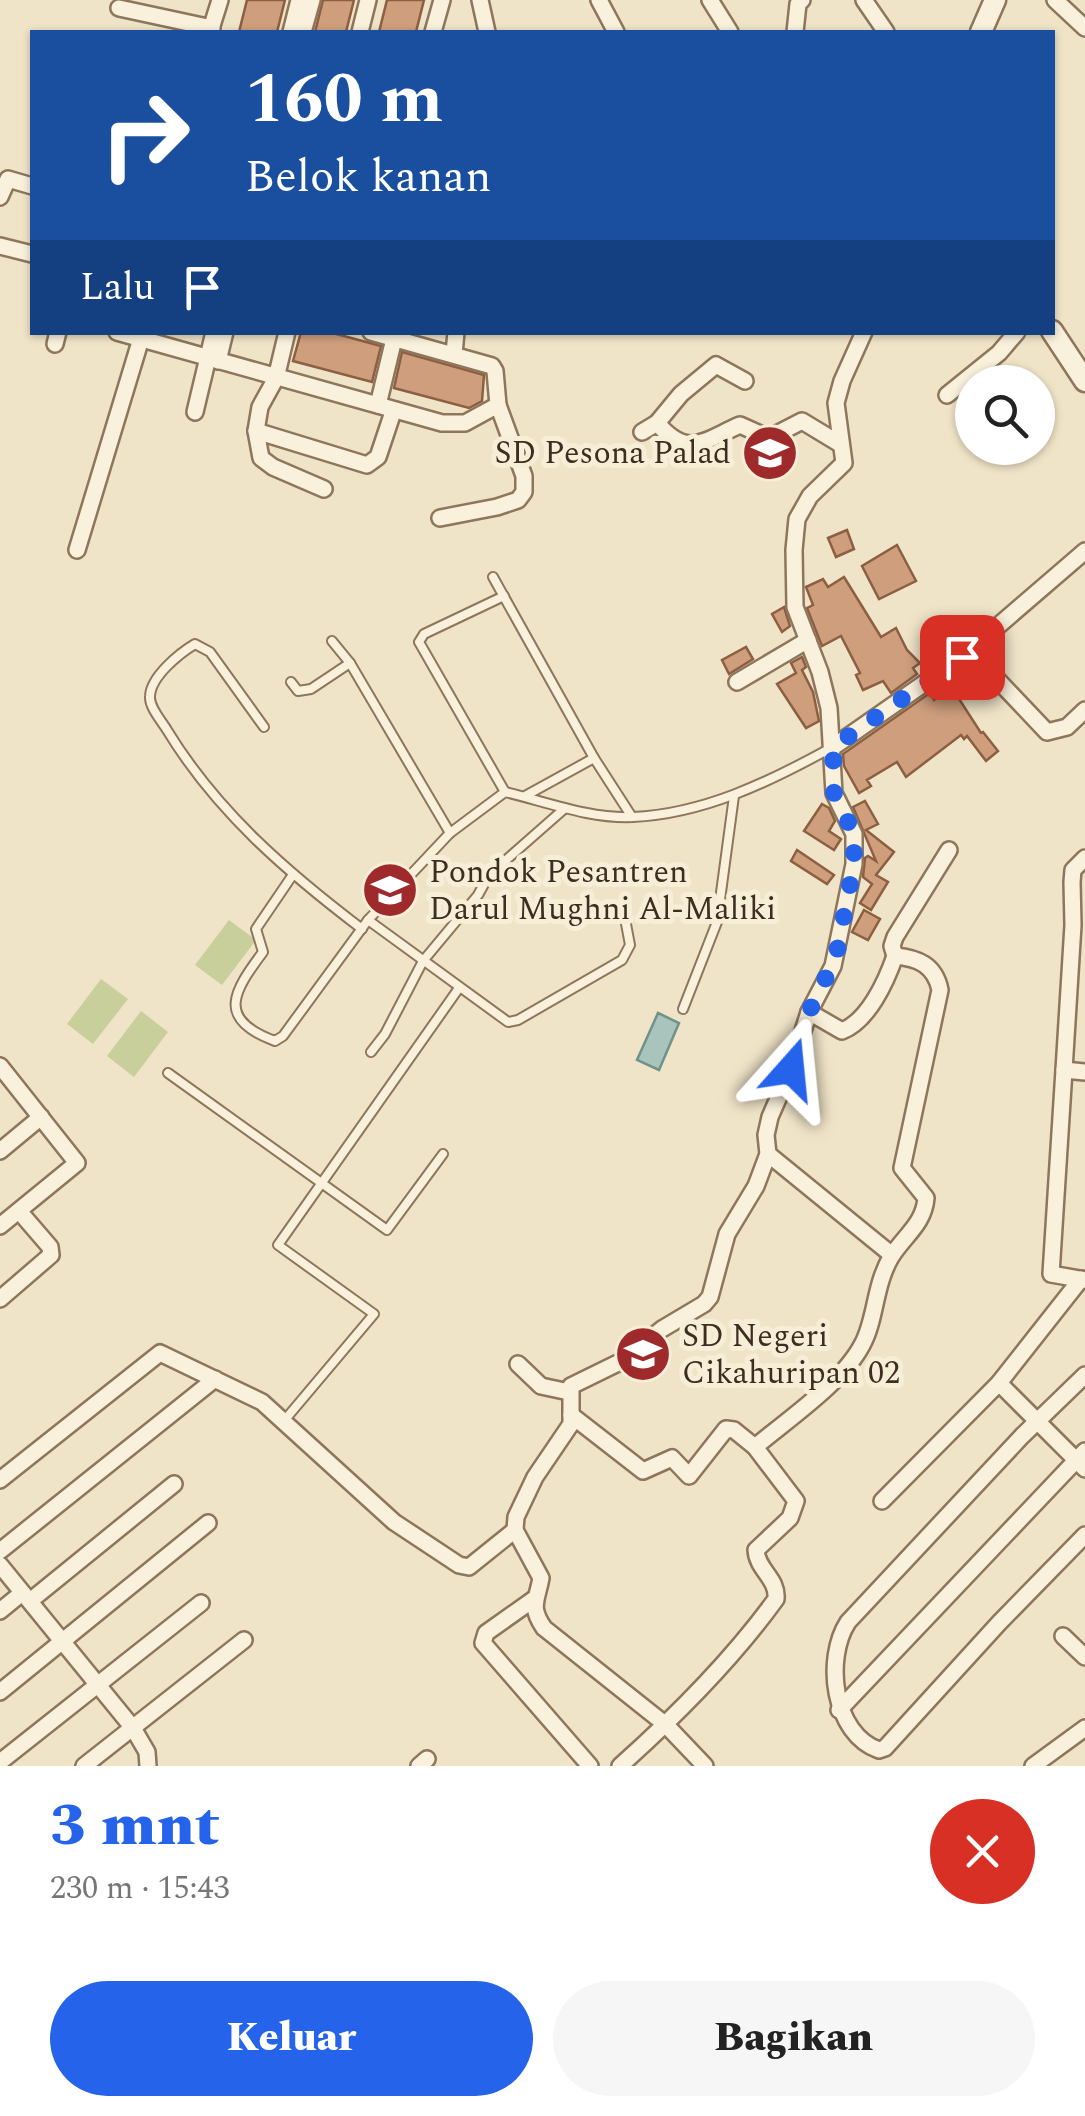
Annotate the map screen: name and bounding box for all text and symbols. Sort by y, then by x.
text: 160 m [245,47,443,153]
icon: right [80,70,210,200]
text: Belok kanan [245,143,491,212]
text: Lalu [80,259,155,317]
icon: arrive [175,260,230,315]
map controls [955,365,1055,465]
button: search [955,365,1055,465]
school or university icon: SD Pesona Palad [740,423,800,483]
place label: SD Pesona Palad [495,429,731,478]
pin [920,615,1005,700]
icon: arrive [935,630,990,685]
place label: Pondok Pesantren Darul Mughni Al-Maliki [429,848,776,934]
school or university icon: Pondok Pesantren Darul Mughni Al-Maliki [360,860,420,920]
position arrow [739,1017,843,1121]
place label: SD Negeri Cikahuripan 02 [682,1312,900,1398]
school or university icon: SD Negeri Cikahuripan 02 [613,1324,673,1384]
text: 3 mnt [50,1780,220,1872]
button: close [930,1799,1035,1904]
text: 230 m · 15:43 [50,1864,230,1913]
button: Keluar [50,1981,533,2096]
button: Bagikan [553,1981,1035,2096]

